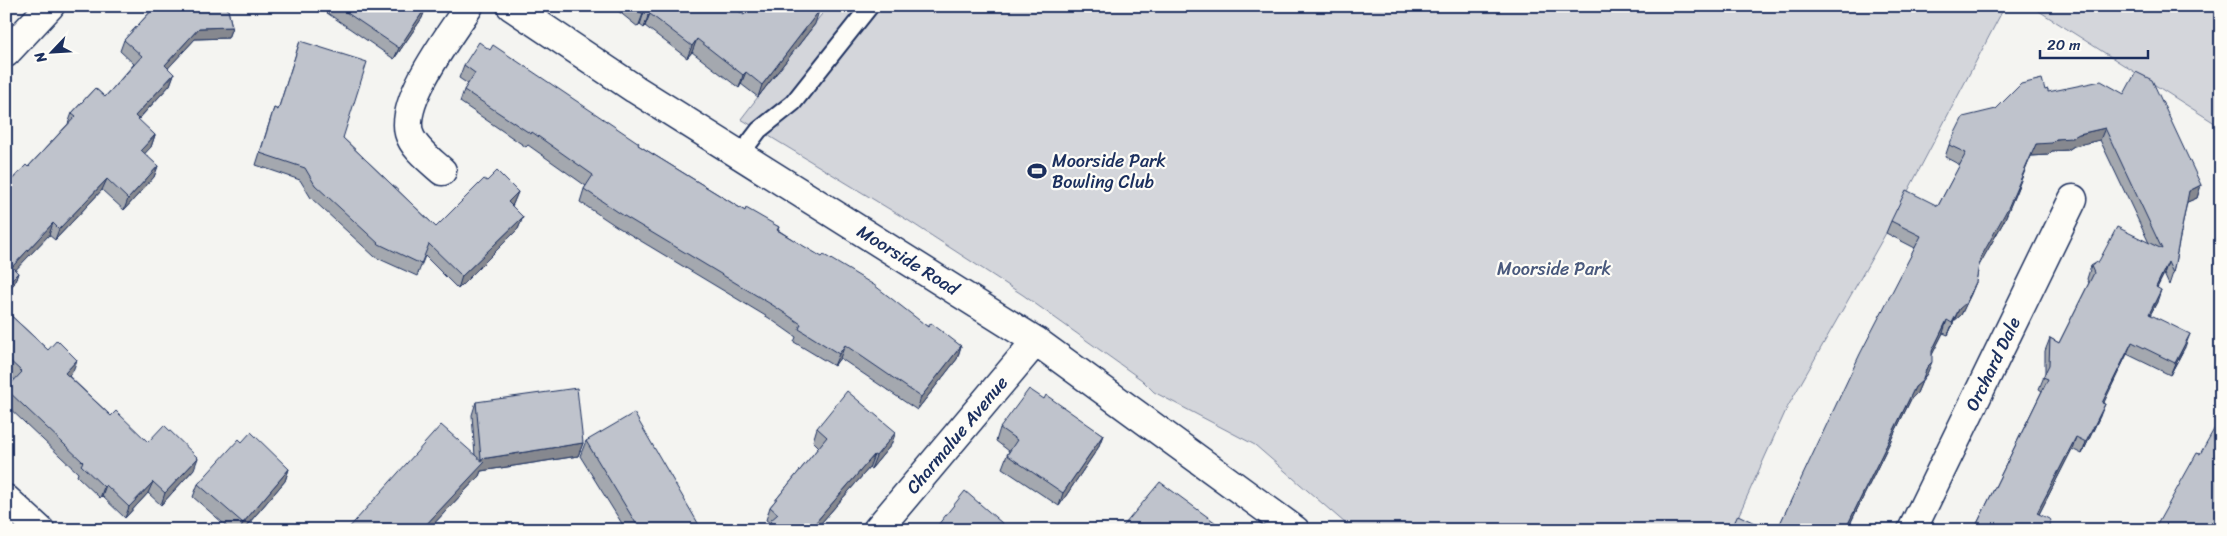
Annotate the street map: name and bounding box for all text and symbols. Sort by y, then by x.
north arrow [28,28,78,78]
scale bar [2040,28,2147,60]
text: 20 m [2047,32,2081,58]
text: N [27,47,54,68]
place label: Moorside Park Bowling Club [1052,145,1166,198]
sports icon: Moorside Park Bowling Club [1026,160,1048,182]
street label: Moorside Road [850,216,967,305]
park label: Moorside Park [1497,253,1611,285]
street label: Orchard Dale [1956,311,2030,417]
street label: Charmalue Avenue [898,369,1016,501]

